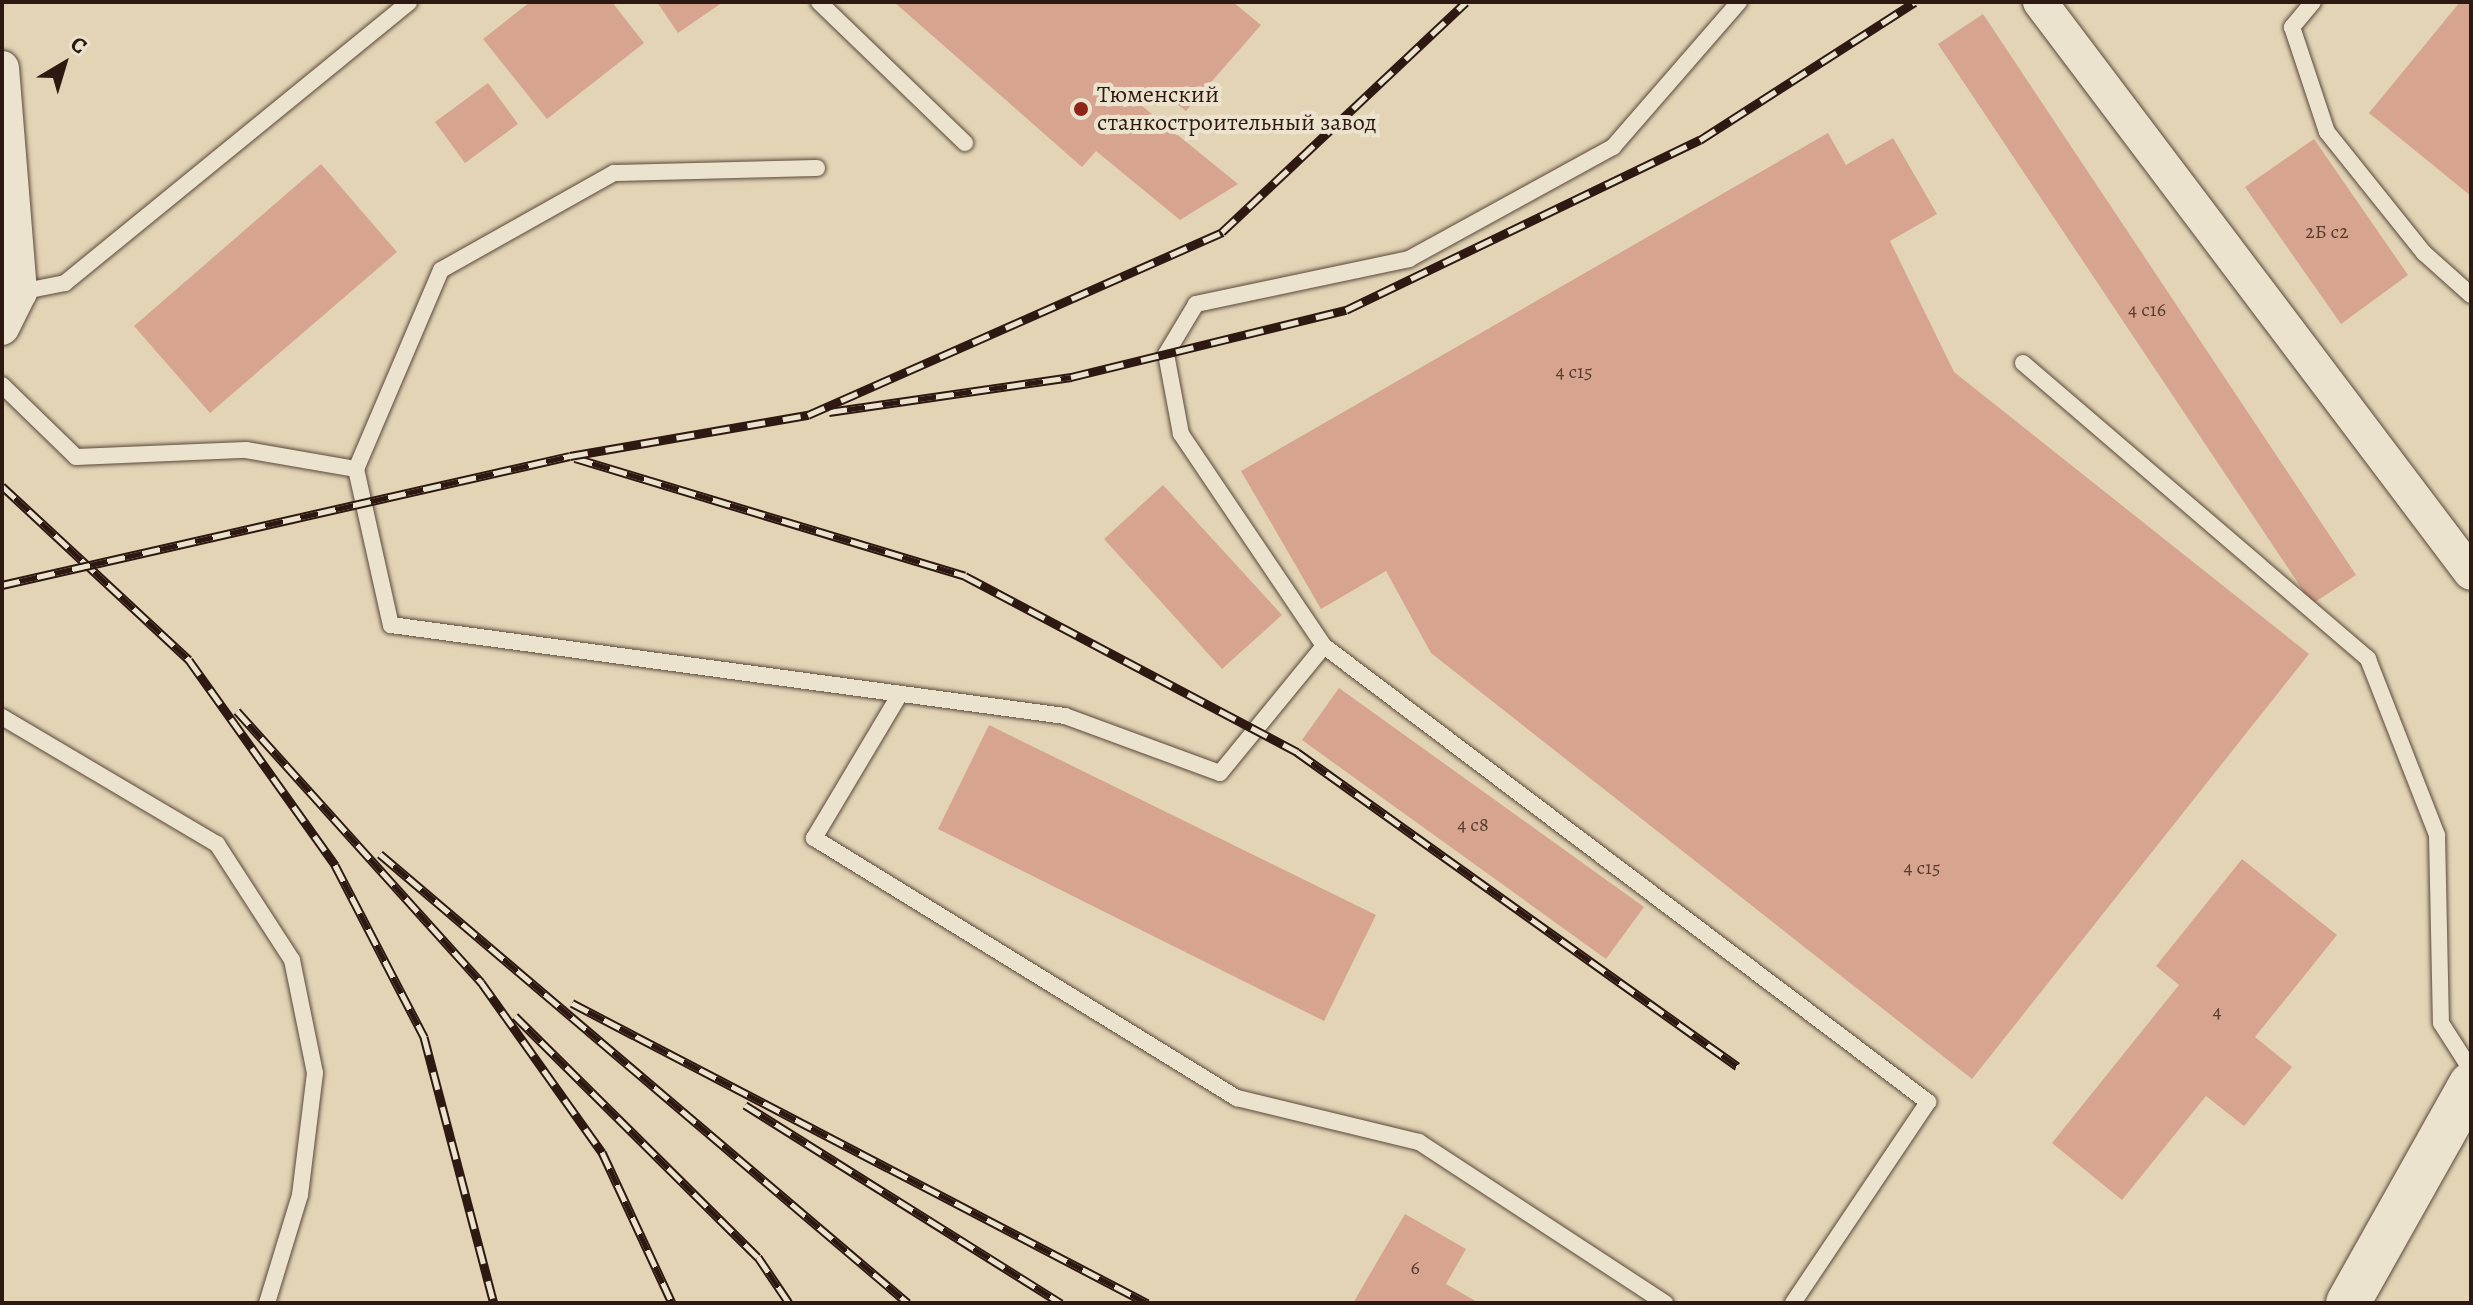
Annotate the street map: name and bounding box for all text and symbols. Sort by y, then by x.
north arrow [24,24,104,104]
text: С [64,29,93,61]
place label: Тюменский станкостроительный завод [1097,81,1377,137]
marker: Тюменский станкостроительный завод [1072,100,1090,118]
house number: 2Б с2 [2305,219,2349,243]
house number: 4 с16 [2128,297,2166,321]
house number: 4 с15 [1555,359,1593,383]
house number: 4 с8 [1457,812,1489,836]
house number: 4 с15 [1903,855,1941,879]
house number: 4 [2212,999,2222,1023]
house number: 6 [1410,1255,1420,1279]

